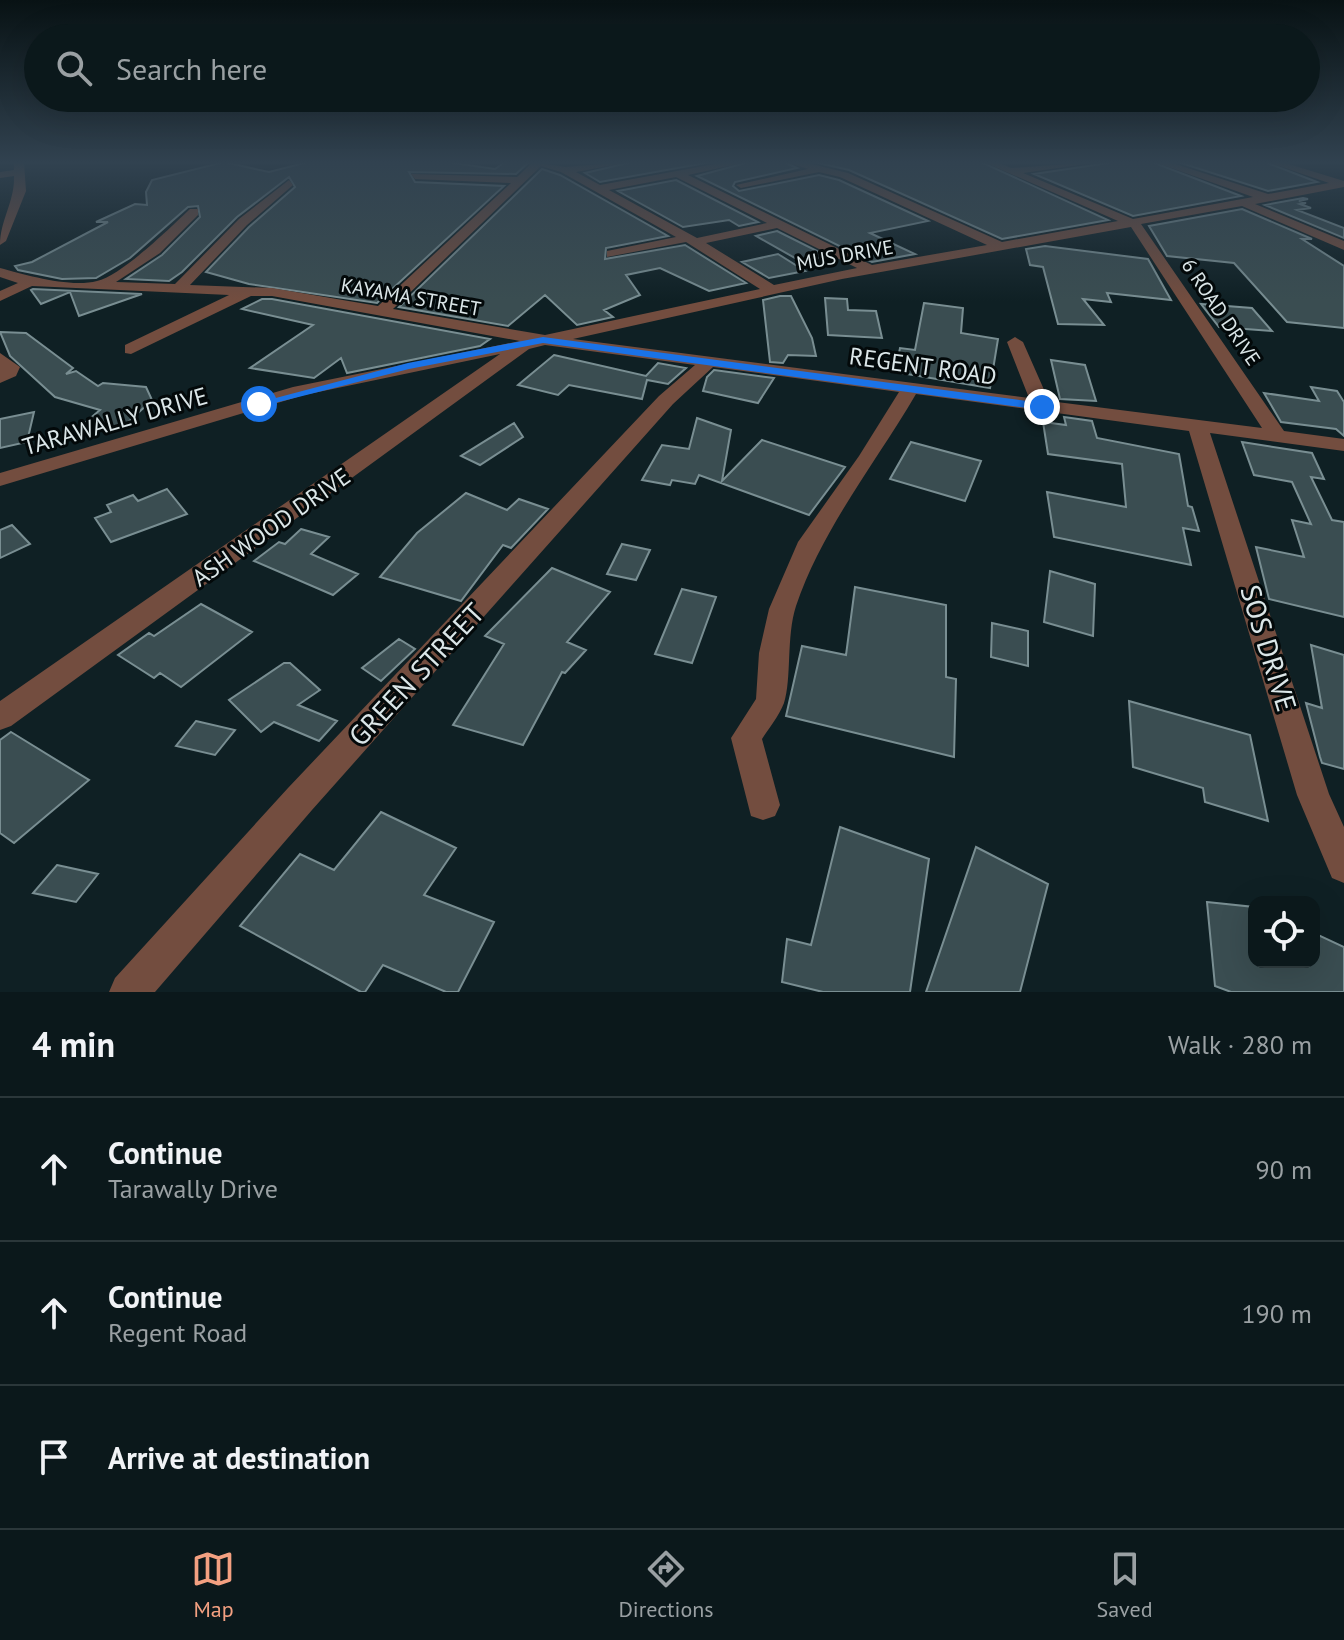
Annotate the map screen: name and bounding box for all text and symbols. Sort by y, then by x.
search box [24,24,1320,112]
icon: search [52,46,96,90]
text: Search here [116,49,267,88]
street label: MUS DRIVE [795,234,895,276]
street label: 6 ROAD DRIVE [1176,254,1266,370]
street label: KAYAMA STREET [339,272,483,322]
street label: REGENT ROAD [847,340,999,392]
street label: TARAWALLY DRIVE [19,380,211,462]
route start [241,386,277,422]
route end [1024,389,1060,425]
street label: ASH WOOD DRIVE [186,461,356,593]
street label: SOS DRIVE [1232,580,1306,716]
street label: GREEN STREET [340,594,492,753]
map controls [1248,896,1320,968]
button: locate [1248,896,1320,968]
text: 4 min [32,1022,115,1066]
text: Walk · 280 m [1168,1028,1312,1061]
text: Continue [108,1133,222,1172]
icon: ahead [32,1147,76,1191]
text: 90 m [1256,1153,1312,1186]
text: Tarawally Drive [108,1172,278,1205]
text: Continue [108,1277,222,1316]
icon: ahead [32,1291,76,1335]
text: 190 m [1241,1297,1312,1330]
text: Regent Road [108,1316,247,1349]
icon: arrive [32,1435,76,1479]
text: Arrive at destination [108,1438,370,1477]
tab: Map [191,1547,235,1623]
tab: Directions [618,1547,714,1623]
tab: Saved [1097,1547,1152,1623]

